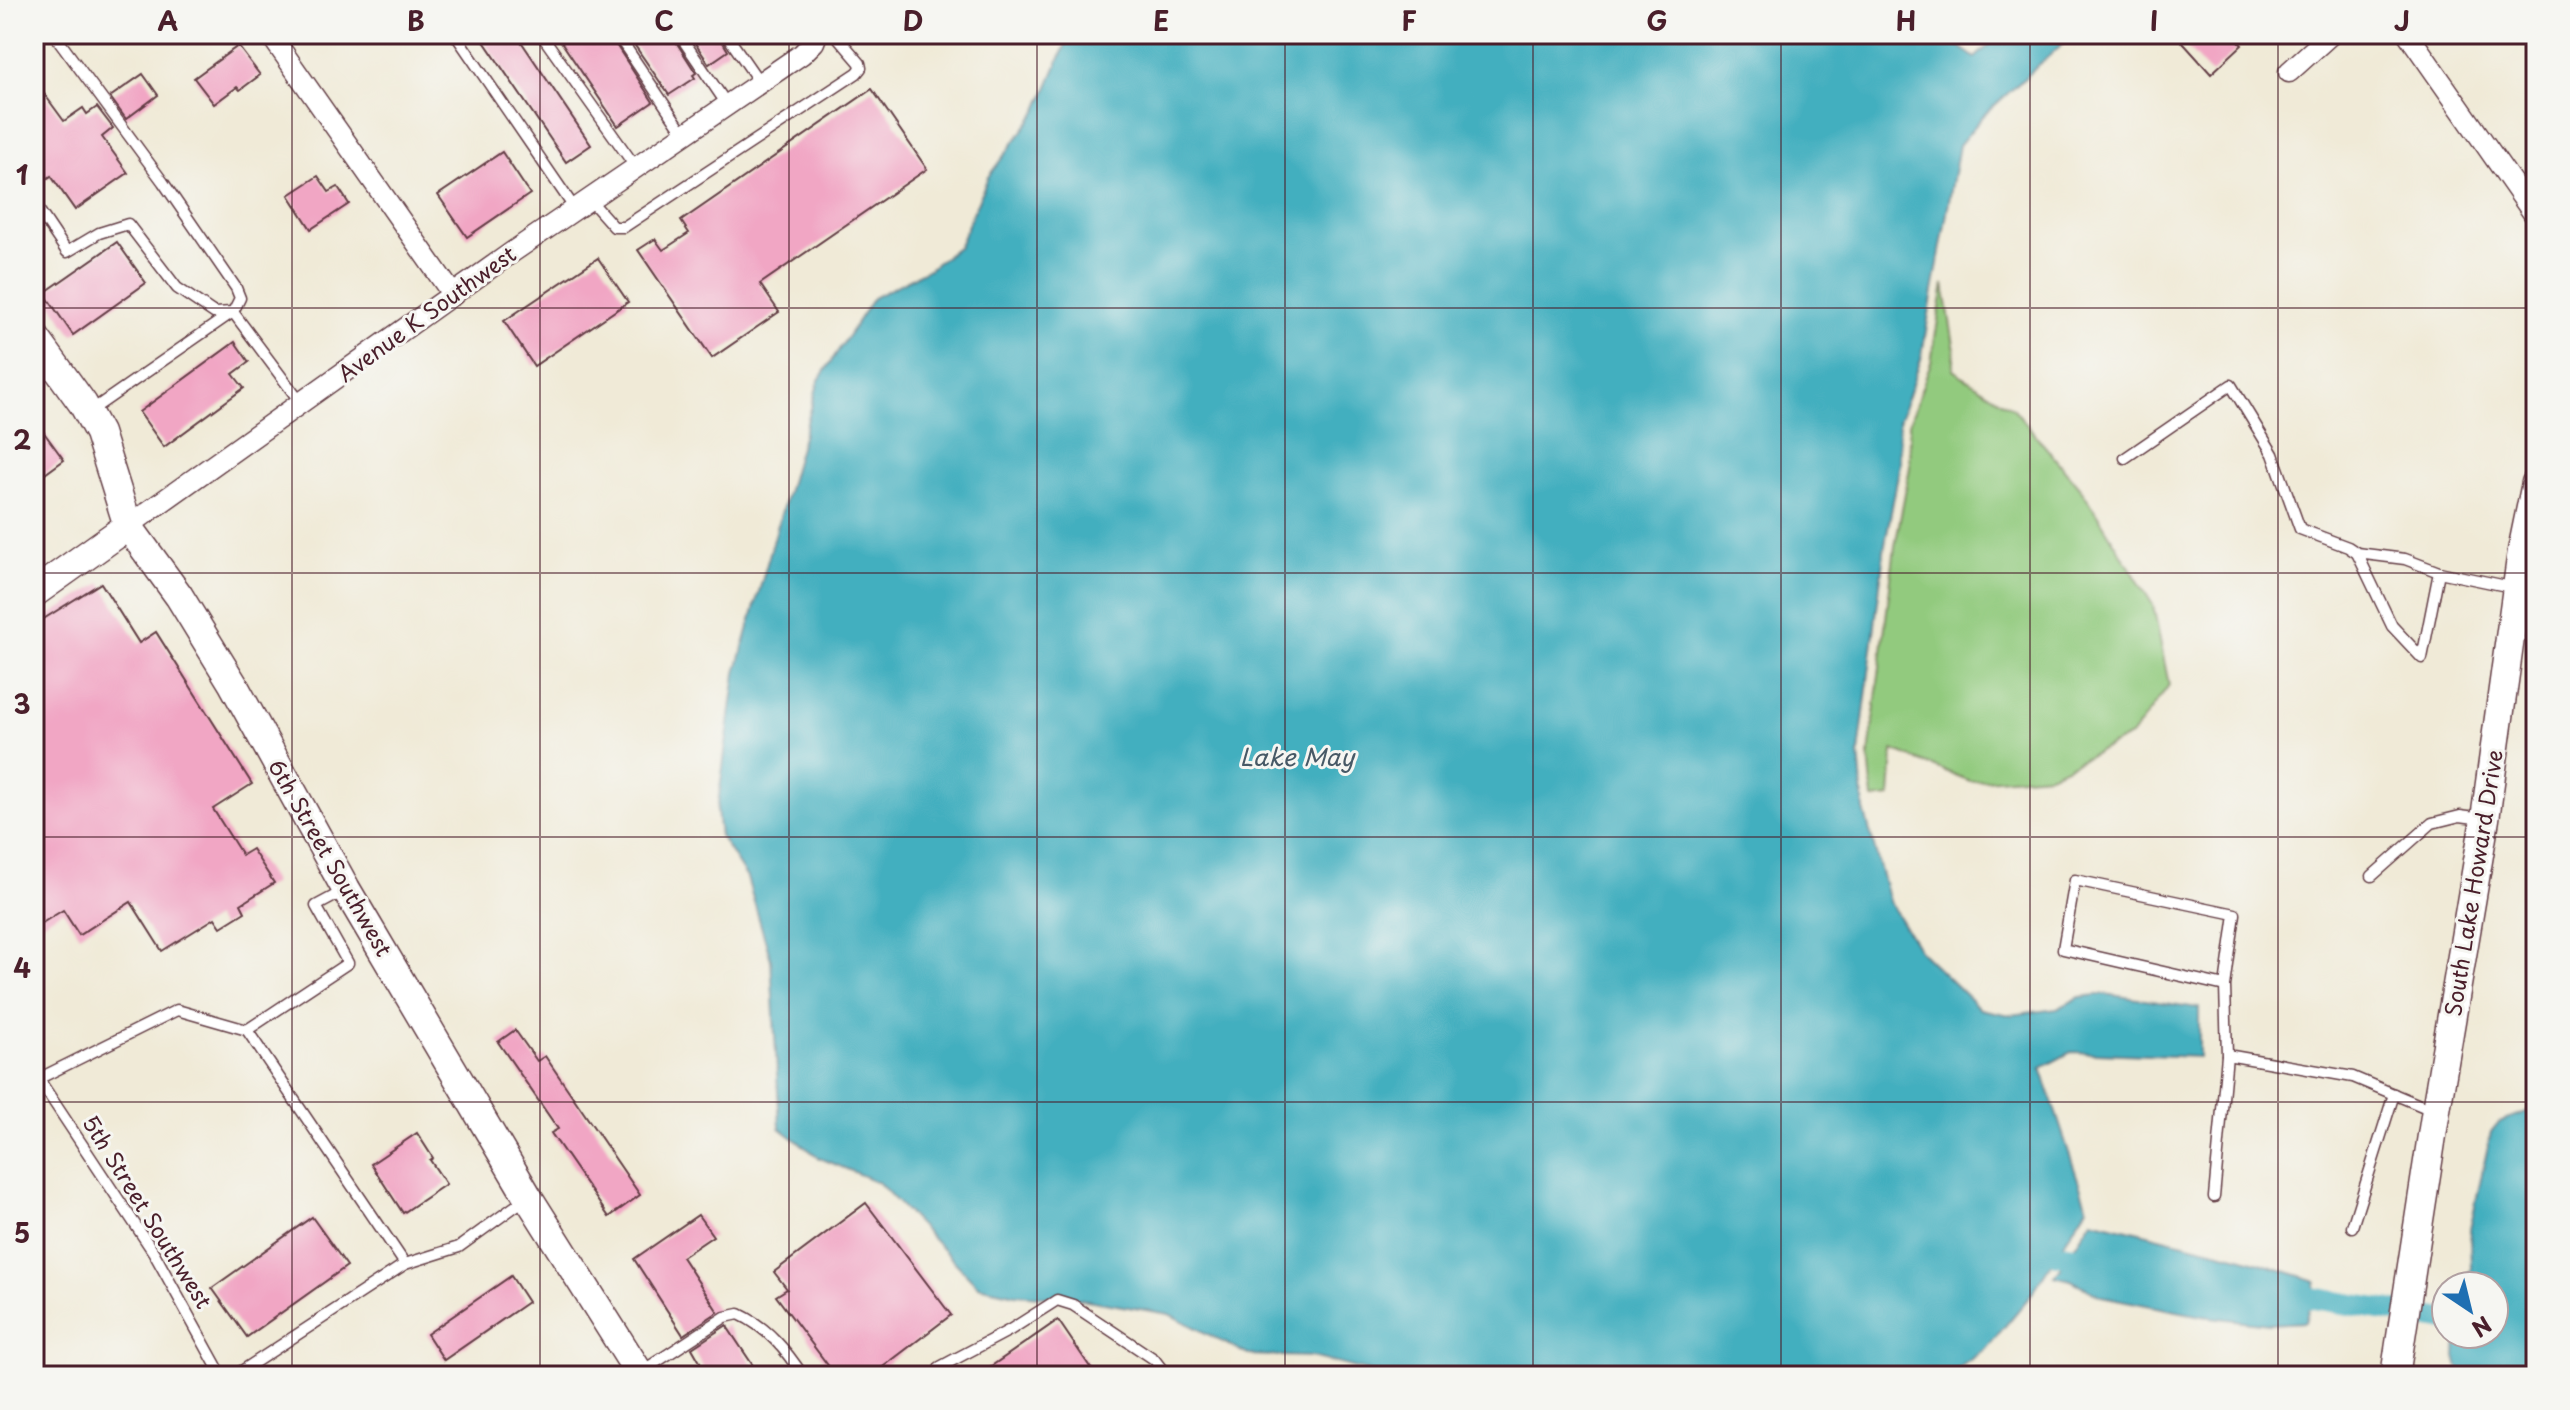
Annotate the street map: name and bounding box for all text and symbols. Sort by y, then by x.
text: A [158,1,178,40]
text: B [407,1,425,40]
text: C [654,1,674,40]
text: D [903,1,923,40]
text: E [1153,1,1169,40]
text: F [1401,1,1417,40]
text: G [1646,1,1668,40]
text: H [1896,1,1916,40]
text: I [2150,1,2158,40]
text: J [2394,1,2410,40]
text: 1 [16,155,28,194]
street label: Avenue K Southwest [330,237,522,389]
text: 2 [13,420,31,459]
text: 3 [13,684,31,723]
water label: Lake May [1240,738,1357,774]
street label: South Lake Howard Drive [2435,747,2510,1018]
street label: 6th Street Southwest [261,753,401,962]
text: 4 [13,948,31,987]
street label: 5th Street Southwest [75,1108,221,1314]
text: 5 [14,1213,30,1252]
north arrow [2430,1270,2510,1350]
text: N [2466,1309,2499,1346]

